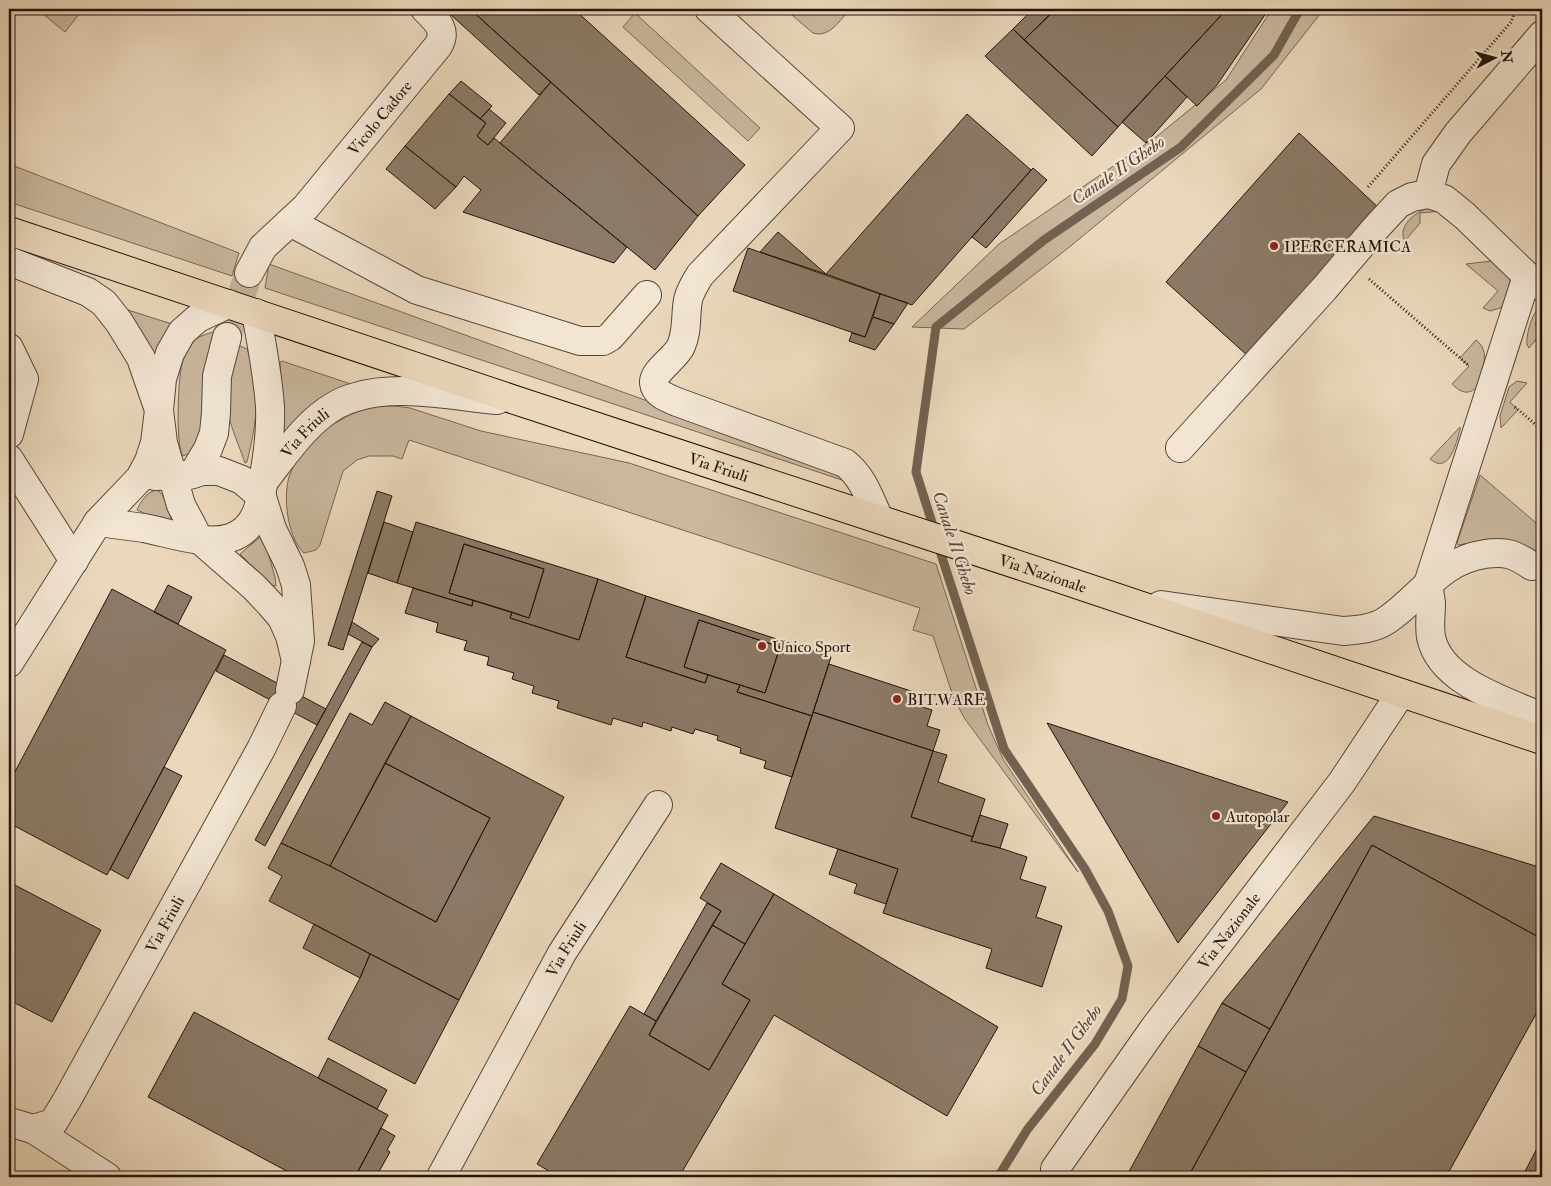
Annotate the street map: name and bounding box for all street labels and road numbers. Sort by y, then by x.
street label: Vicolo Cadore [344,76,417,160]
street label: Via Friuli [277,404,333,462]
street label: Via Friuli [686,449,751,487]
street label: Via Nazionale [996,550,1089,598]
street label: Via Nazionale [1194,889,1265,973]
street label: Via Friuli [141,892,189,956]
street label: Via Friuli [542,918,591,981]

